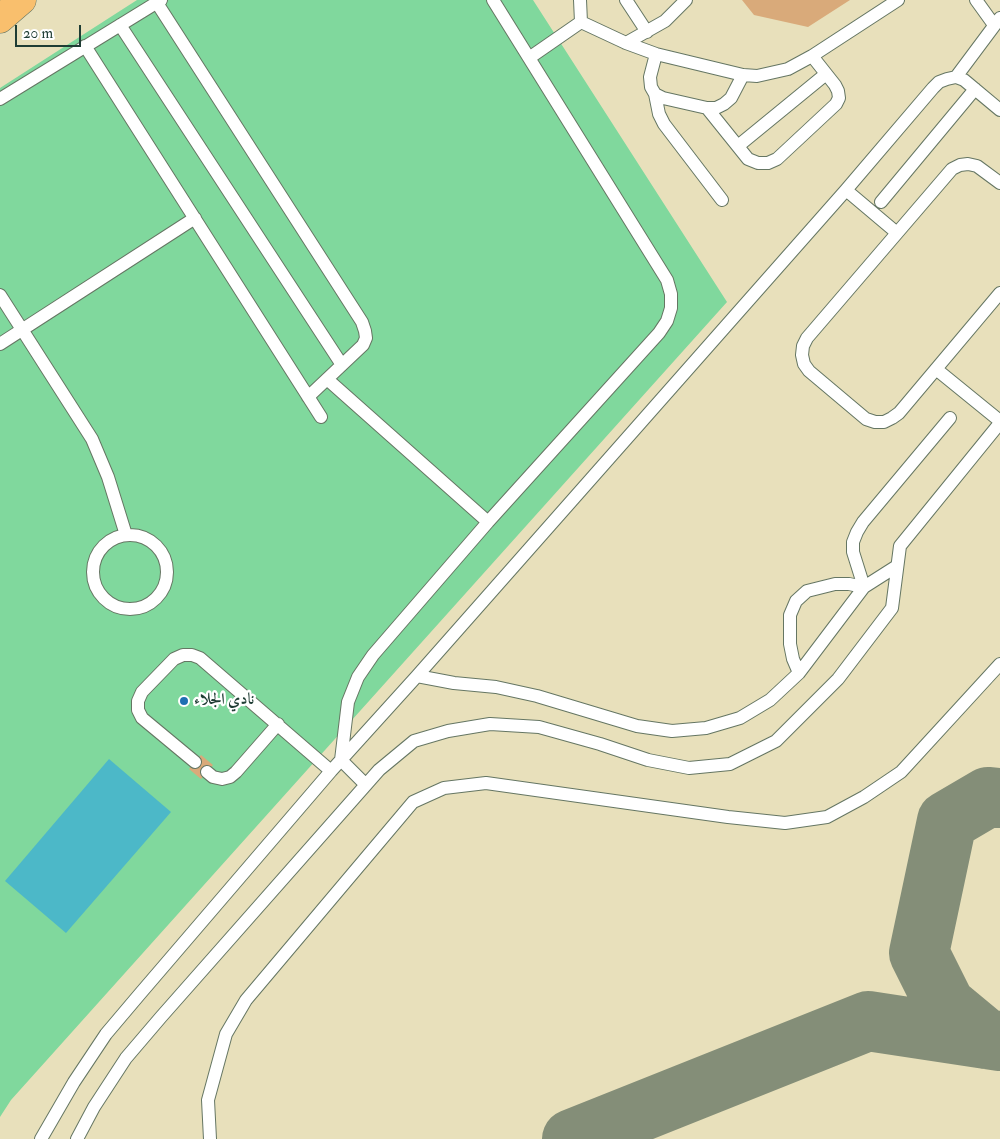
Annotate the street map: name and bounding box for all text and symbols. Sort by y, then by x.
scale bar [18,15,84,47]
text: 20 m [23,24,53,43]
place label: نادي الجلاء [194,691,254,711]
marker: نادي الجلاء [178,695,190,707]

